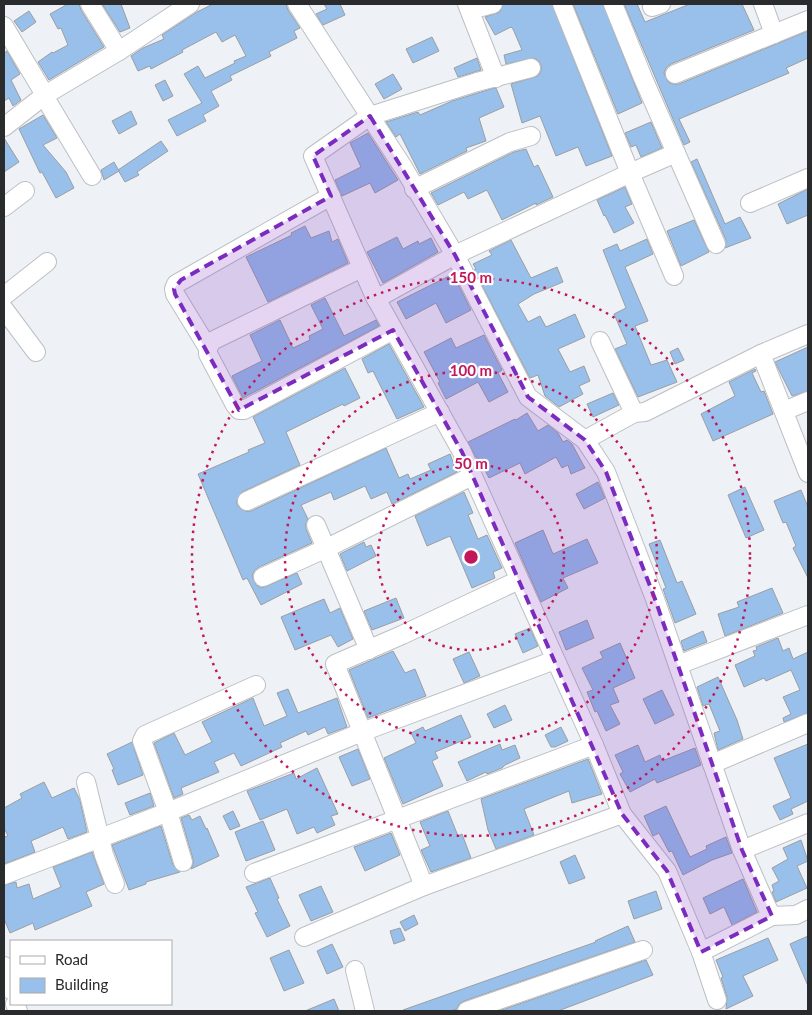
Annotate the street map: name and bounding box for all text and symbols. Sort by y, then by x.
text: 150 m [450,268,492,286]
text: 100 m [450,361,492,379]
text: 50 m [454,454,488,472]
centre of rings [462,548,480,566]
legend [10,940,172,1005]
text: Road [55,950,88,968]
text: Building [55,975,108,993]

